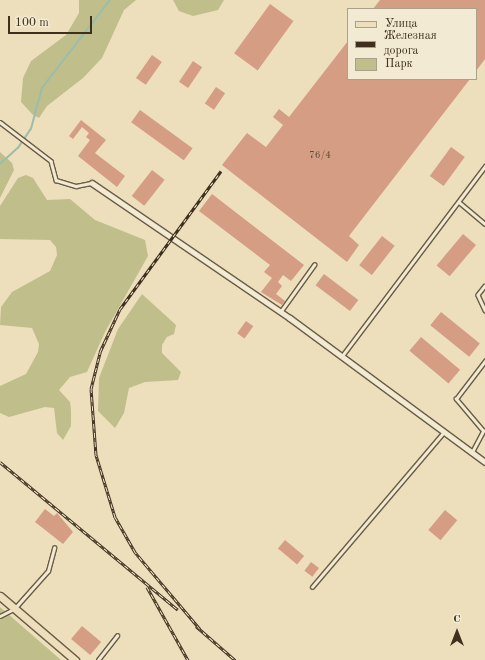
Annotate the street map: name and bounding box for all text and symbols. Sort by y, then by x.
scale bar [10,8,94,34]
legend [347,8,477,80]
text: 100 m [15,17,49,29]
text: Улица [385,18,418,30]
text: Железная дорога [384,30,437,57]
text: Парк [385,58,413,70]
house number: 76/4 [309,150,331,162]
north arrow [437,612,477,652]
text: С [453,614,461,625]

